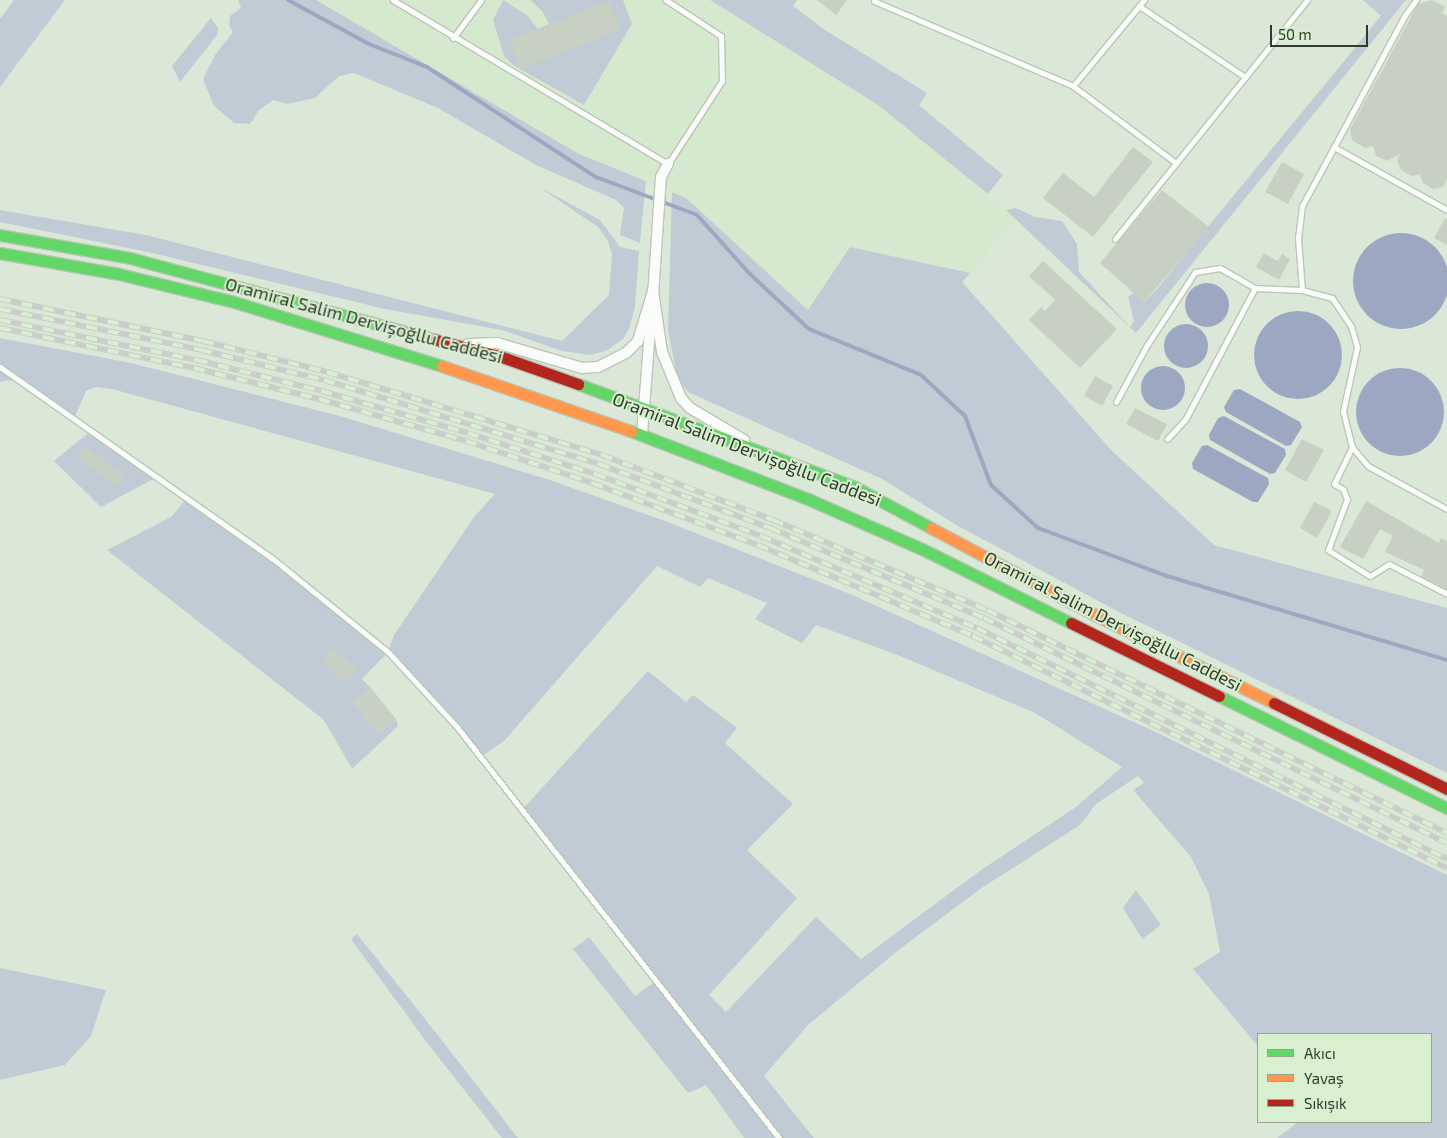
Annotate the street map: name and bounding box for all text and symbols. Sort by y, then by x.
scale bar [1272,15,1370,47]
text: 50 m [1278,25,1312,43]
street label: Oramiral Salim Dervişoğllu Caddesi [223,272,505,368]
street label: Oramiral Salim Dervişoğllu Caddesi [609,388,885,510]
street label: Oramiral Salim Dervişoğllu Caddesi [980,546,1246,696]
legend [1257,1033,1432,1123]
text: Akıcı [1304,1044,1336,1062]
text: Yavaş [1304,1069,1344,1087]
text: Sıkışık [1304,1094,1347,1112]

